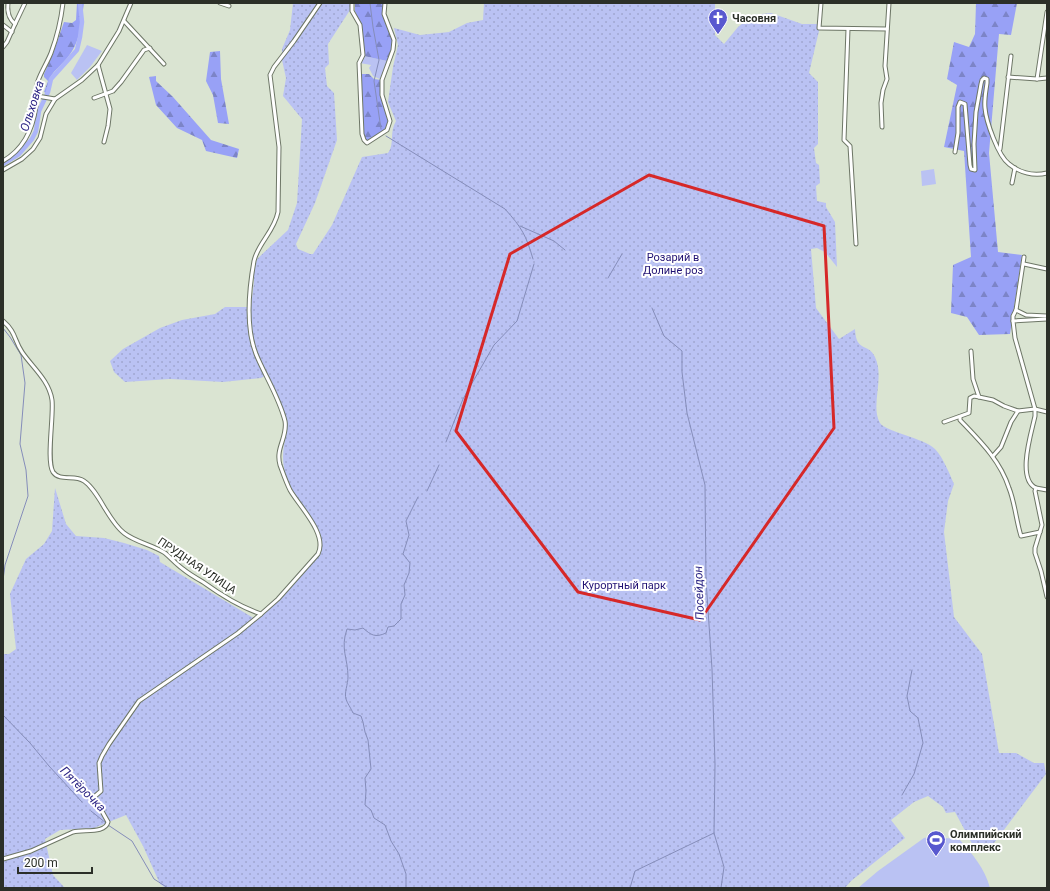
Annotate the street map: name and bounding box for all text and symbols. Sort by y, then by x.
church icon: Часовня [707,7,729,35]
place label: Часовня [732,12,776,25]
water label: Ольховка [17,79,47,133]
park label: Розарий в Долине роз [643,251,703,277]
street label: ПРУДНАЯ УЛИЦА [155,535,239,598]
water label: Посейдон [691,565,707,620]
park label: Курортный парк [582,579,666,592]
water label: Пятёрочка [57,763,109,815]
place label: Олимпийский комплекс [950,828,1021,854]
sports icon: Олимпийский комплекс [925,829,947,857]
scale bar [18,849,92,875]
text: 200 m [24,856,58,870]

